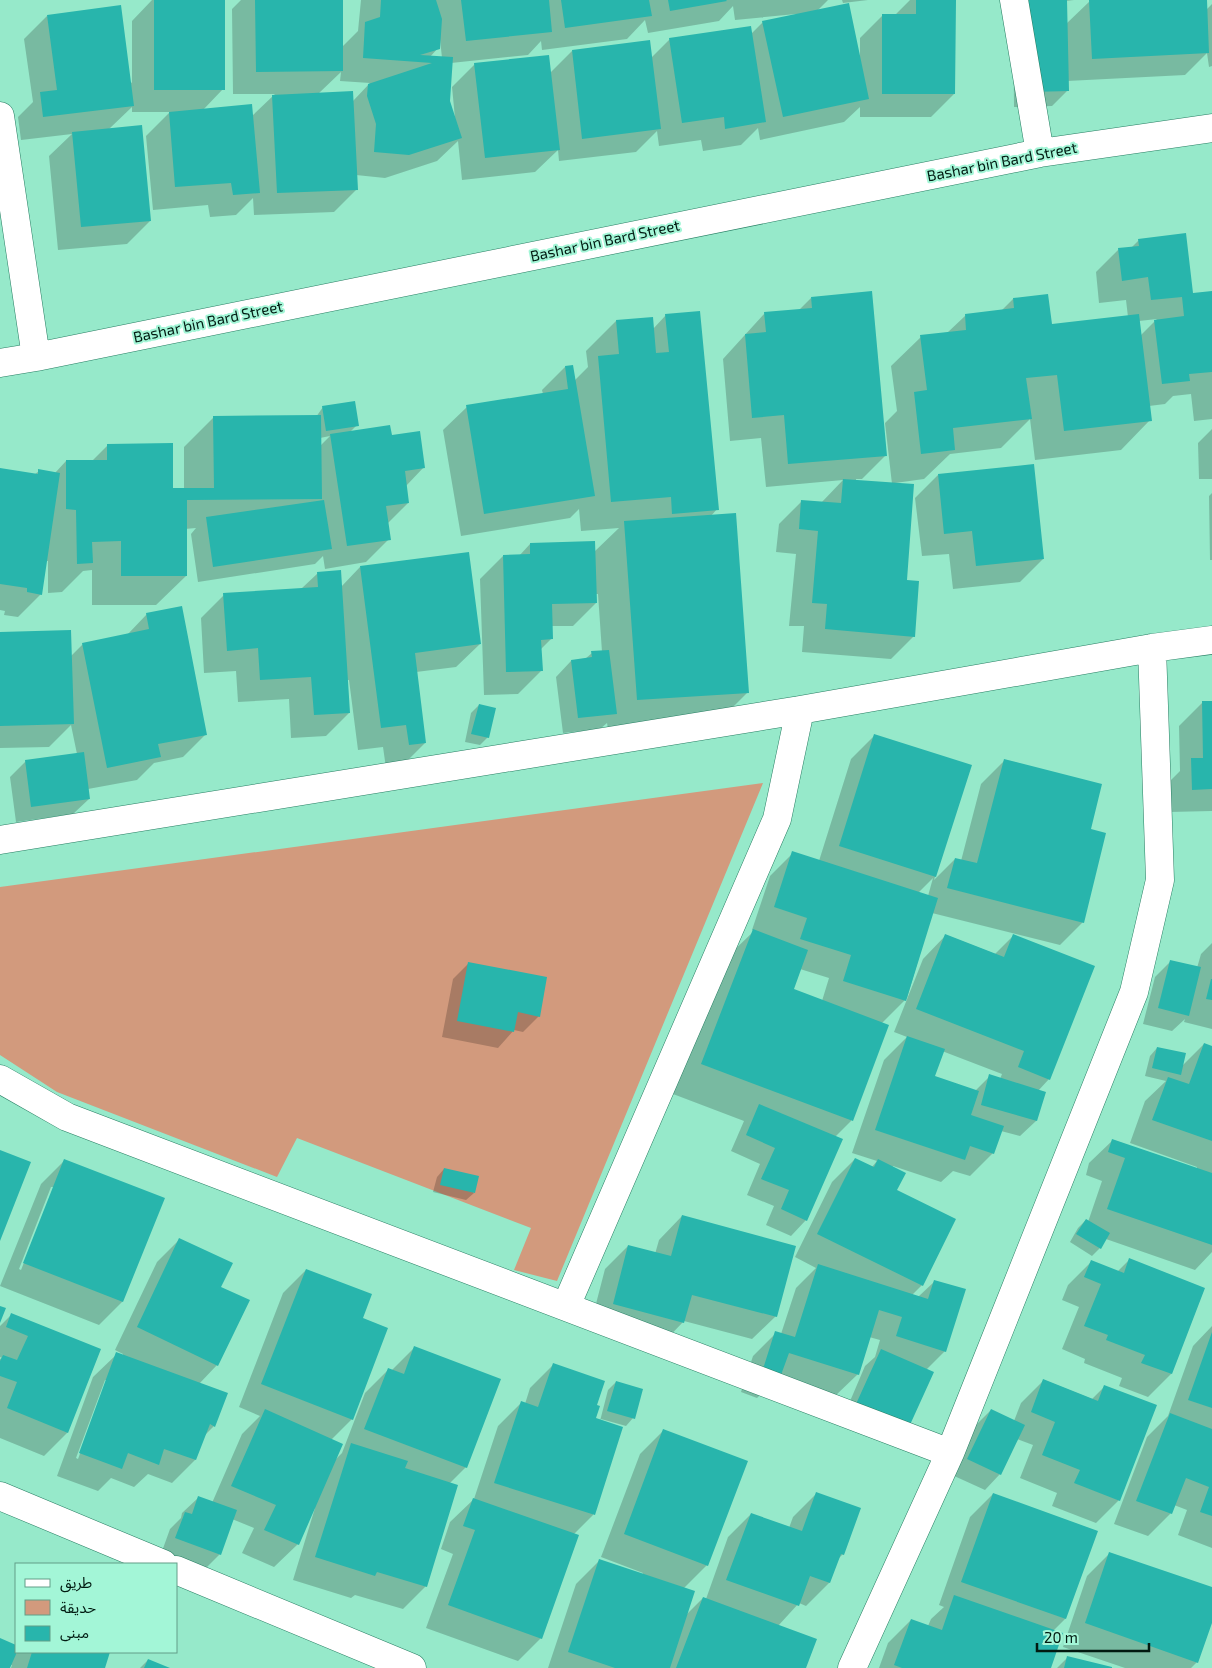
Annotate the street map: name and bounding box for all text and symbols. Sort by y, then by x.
street label: Bashar bin Bard Street [925,138,1079,184]
street label: Bashar bin Bard Street [528,215,682,265]
street label: Bashar bin Bard Street [131,296,285,346]
legend [15,1563,178,1653]
text: طريق [60,1573,92,1593]
text: حديقة [60,1598,96,1616]
scale bar [1037,1620,1150,1652]
text: مبنى [60,1623,89,1642]
text: 20 m [1044,1628,1078,1646]

